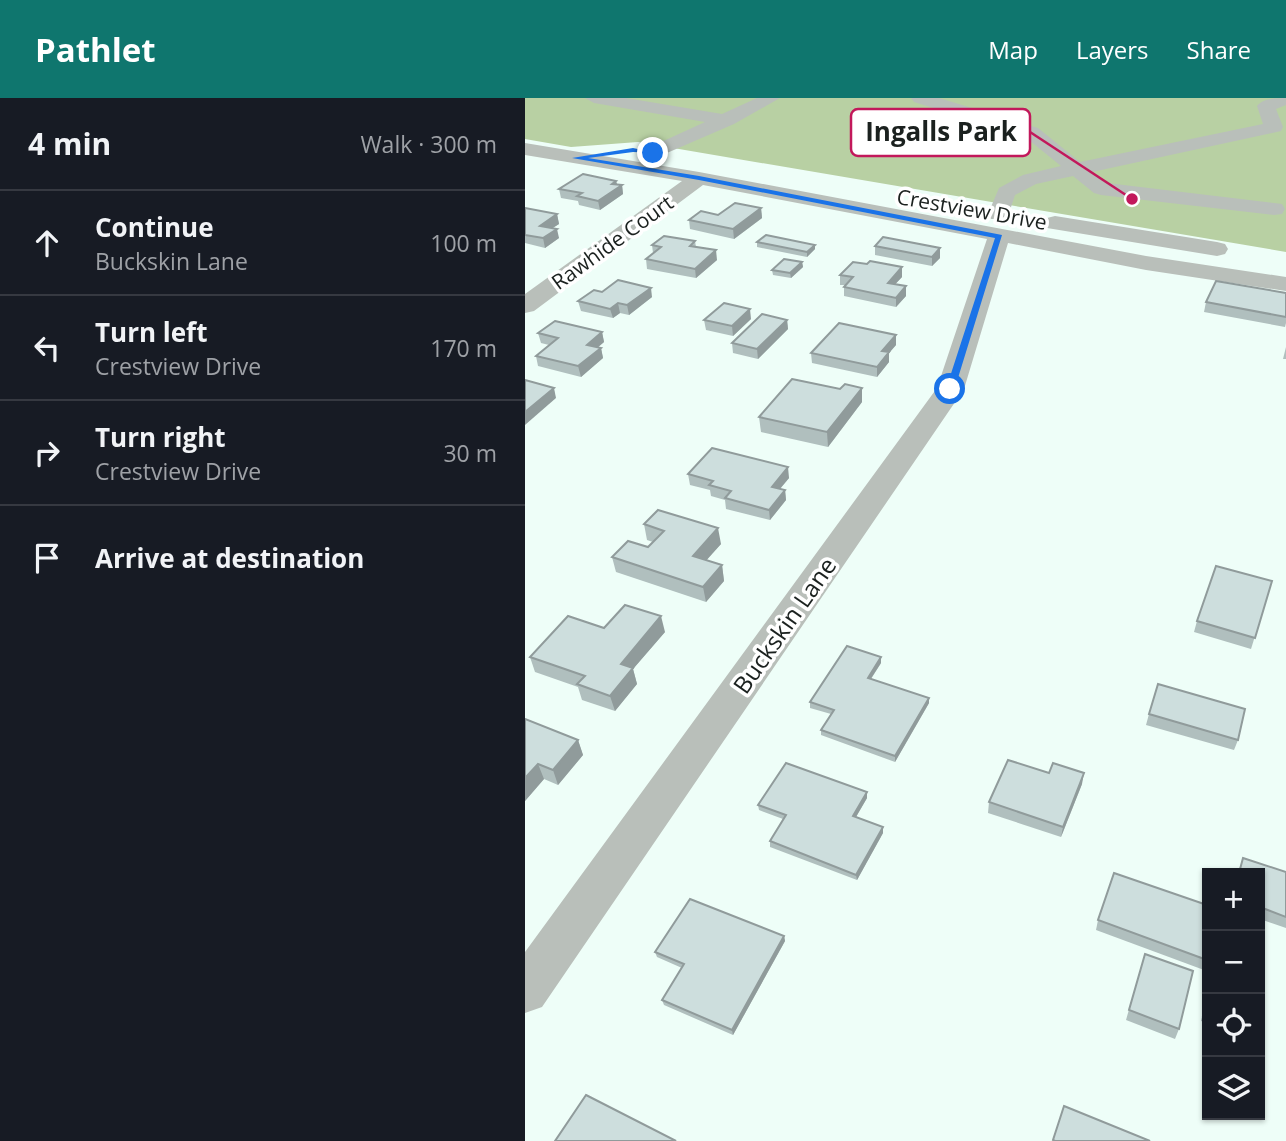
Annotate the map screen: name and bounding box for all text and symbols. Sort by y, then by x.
text: Pathlet [35,27,156,72]
text: Map [988,33,1038,66]
text: Layers [1076,33,1149,66]
text: Share [1187,33,1251,66]
callout: Ingalls Park [851,109,1030,156]
text: Ingalls Park [865,113,1018,149]
text: 4 min [28,123,111,164]
text: Walk · 300 m [360,128,497,160]
route end [637,137,668,168]
street label: Crestview Drive [895,182,1049,236]
street label: Rawhide Court [546,188,678,296]
text: Continue [95,209,214,245]
icon: ahead [28,224,66,262]
text: 100 m [430,227,497,259]
text: Buckskin Lane [95,245,248,277]
text: Turn left [95,314,207,350]
icon: left [28,329,66,367]
text: 170 m [430,332,497,364]
text: Crestview Drive [95,350,261,382]
route start [934,373,965,404]
text: Turn right [95,419,226,455]
icon: right [28,434,66,472]
text: 30 m [443,437,497,469]
text: Crestview Drive [95,455,261,487]
icon: arrive [28,539,66,577]
text: Arrive at destination [95,540,364,576]
street label: Buckskin Lane [725,550,843,700]
map controls [1202,868,1265,1120]
button: + [1202,868,1265,931]
button: − [1202,931,1265,994]
button: locate [1202,994,1265,1057]
button: layers [1202,1057,1265,1120]

